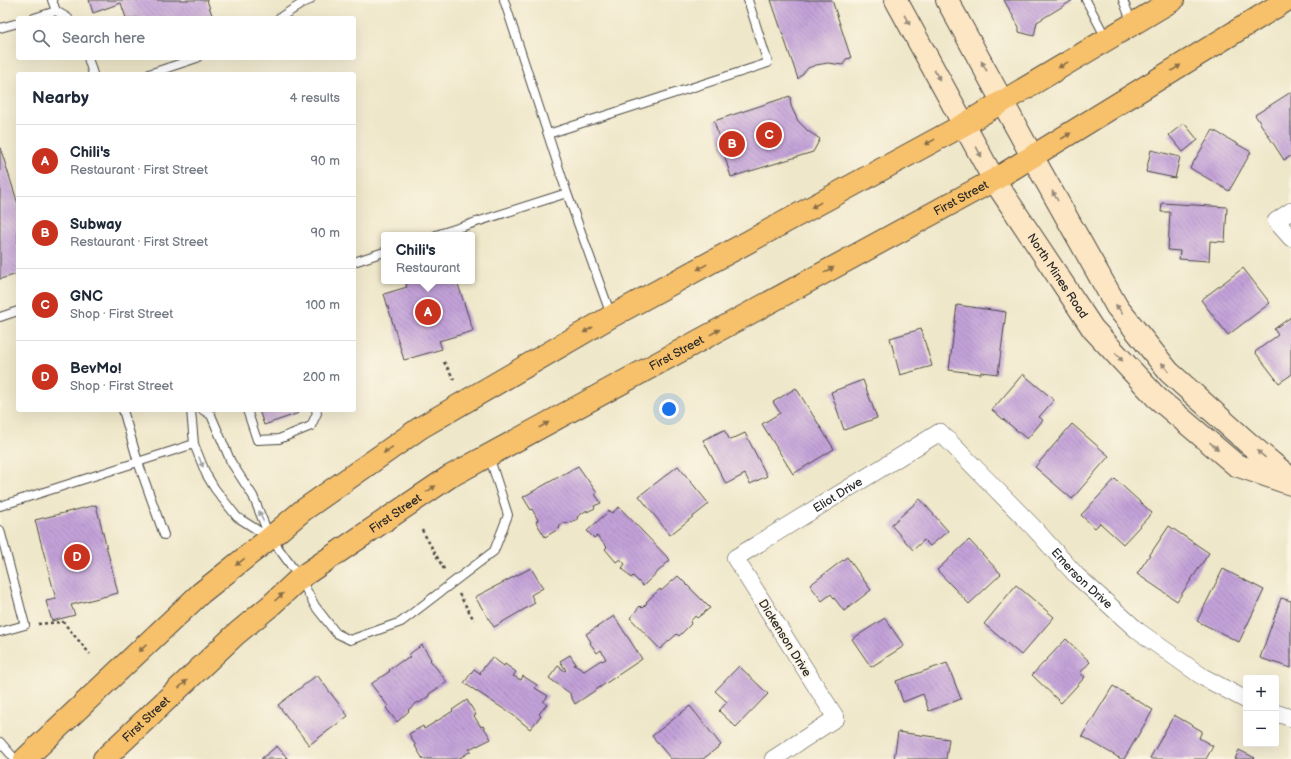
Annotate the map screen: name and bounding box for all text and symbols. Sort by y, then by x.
one-way arrow [904,14,911,26]
search box [16,16,356,60]
icon: search [30,27,52,49]
text: Search here [62,29,145,48]
one-way arrow [981,61,987,72]
one-way arrow [1057,61,1069,68]
one-way arrow [1171,64,1181,72]
one-way arrow [934,69,941,81]
text: Nearby [32,88,89,108]
text: 4 results [290,90,340,106]
pin: C [756,120,782,150]
pin: B [719,129,745,159]
one-way arrow [1061,132,1071,140]
one-way arrow [924,139,936,146]
text: Chili's [70,143,110,162]
one-way arrow [976,146,983,158]
text: A [41,153,49,169]
text: 90 m [311,153,340,169]
text: Restaurant · First Street [70,162,208,178]
street label: First Street [931,177,991,219]
one-way arrow [1051,190,1058,202]
one-way arrow [810,201,822,208]
text: Subway [70,215,122,234]
text: B [40,225,50,241]
text: 90 m [311,225,340,241]
street label: North Mines Road [1024,231,1091,322]
popup [381,232,475,284]
text: Restaurant · First Street [70,234,208,250]
text: Chili's [396,241,436,260]
text: Restaurant [396,260,460,276]
one-way arrow [696,264,708,270]
one-way arrow [823,266,835,273]
text: GNC [70,287,103,306]
text: C [40,297,50,313]
text: 100 m [305,297,340,313]
pin: A [415,297,441,327]
one-way arrow [1115,303,1123,314]
text: Shop · First Street [70,306,173,322]
one-way arrow [582,327,594,334]
one-way arrow [709,329,721,335]
street label: First Street [647,332,707,374]
one-way arrow [1115,352,1124,363]
text: BevMo! [70,359,122,378]
one-way arrow [1160,361,1169,372]
text: D [40,369,50,385]
text: 200 m [303,369,340,385]
text: Shop · First Street [70,378,173,394]
your location [659,399,679,419]
one-way arrow [538,422,550,428]
one-way arrow [1209,442,1220,451]
one-way arrow [383,446,393,454]
one-way arrow [1256,449,1266,458]
one-way arrow [198,456,204,467]
street label: Eliot Drive [811,474,866,516]
one-way arrow [426,485,436,493]
street label: First Street [367,491,425,537]
one-way arrow [258,510,264,521]
pin: D [64,542,90,572]
street label: Emerson Drive [1048,545,1115,612]
one-way arrow [234,557,245,566]
one-way arrow [274,592,285,601]
street label: Dickenson Drive [755,597,814,680]
one-way arrow [138,643,148,653]
map controls [1243,675,1279,747]
button: + [1243,675,1279,711]
one-way arrow [178,679,188,689]
street label: First Street [120,693,174,746]
button: − [1243,711,1279,747]

